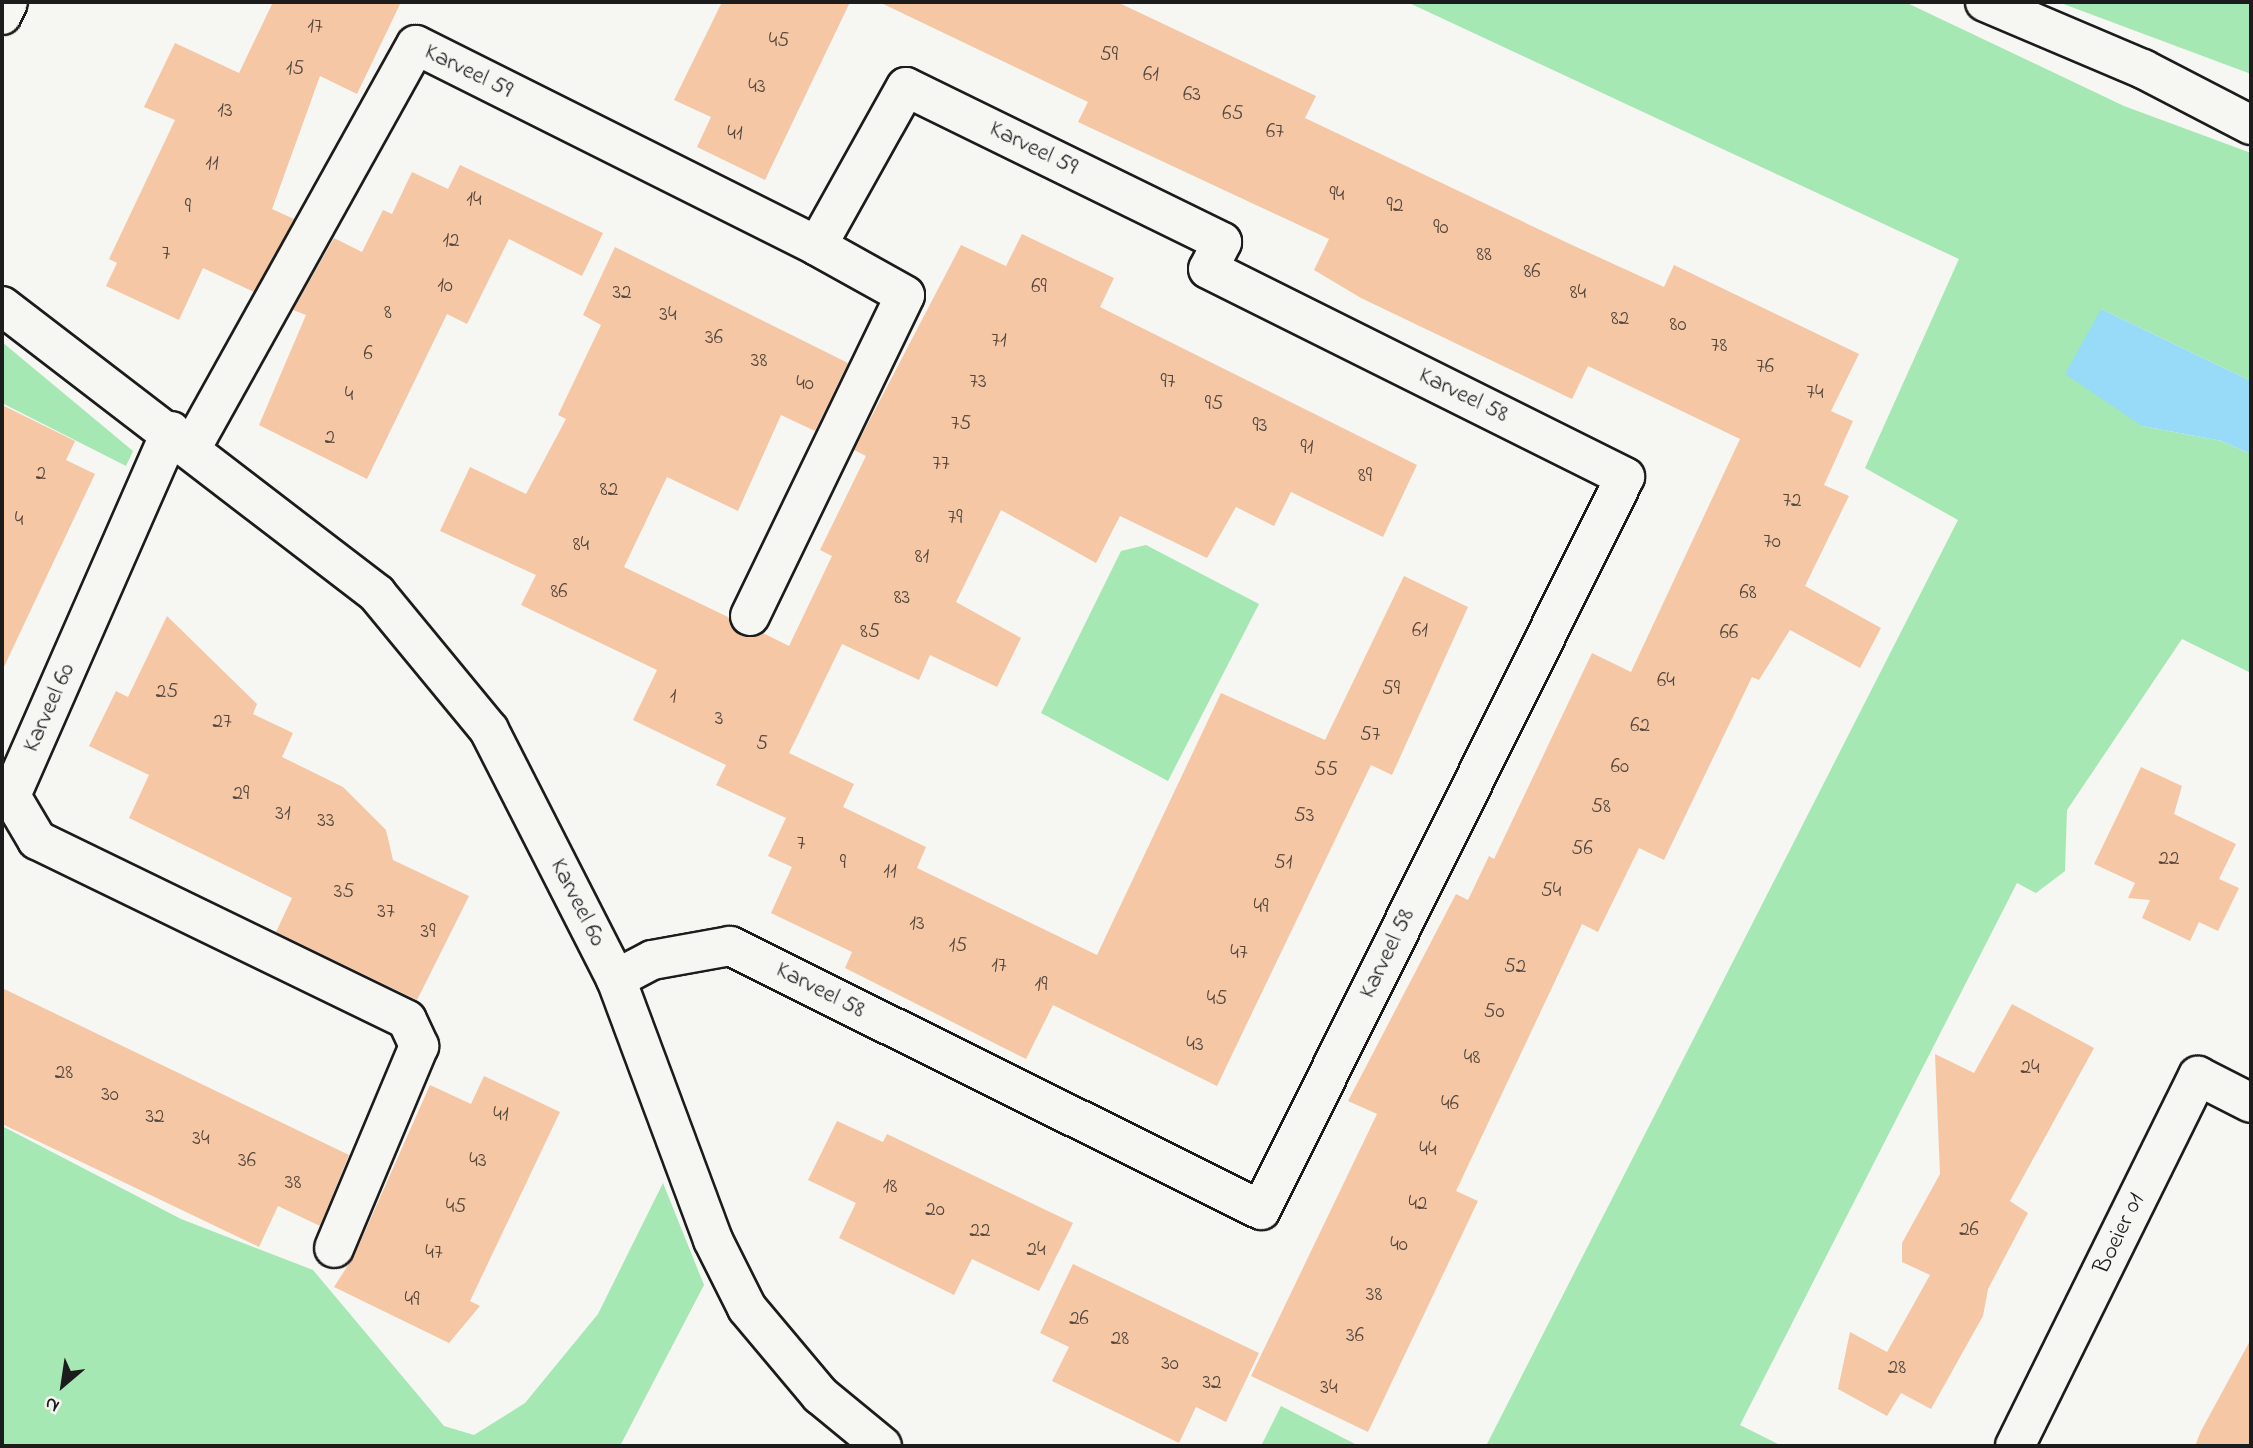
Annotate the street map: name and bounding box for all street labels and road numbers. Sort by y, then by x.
street label: Karveel 59 [419,38,517,106]
street label: Karveel 59 [984,115,1082,183]
street label: Karveel 58 [1413,362,1513,430]
street label: Karveel 60 [18,659,82,757]
street label: Karveel 60 [543,854,611,952]
street label: Karveel 58 [1354,904,1422,1004]
street label: Karveel 58 [771,956,869,1026]
street label: Boeier 01 [2088,1189,2152,1279]

